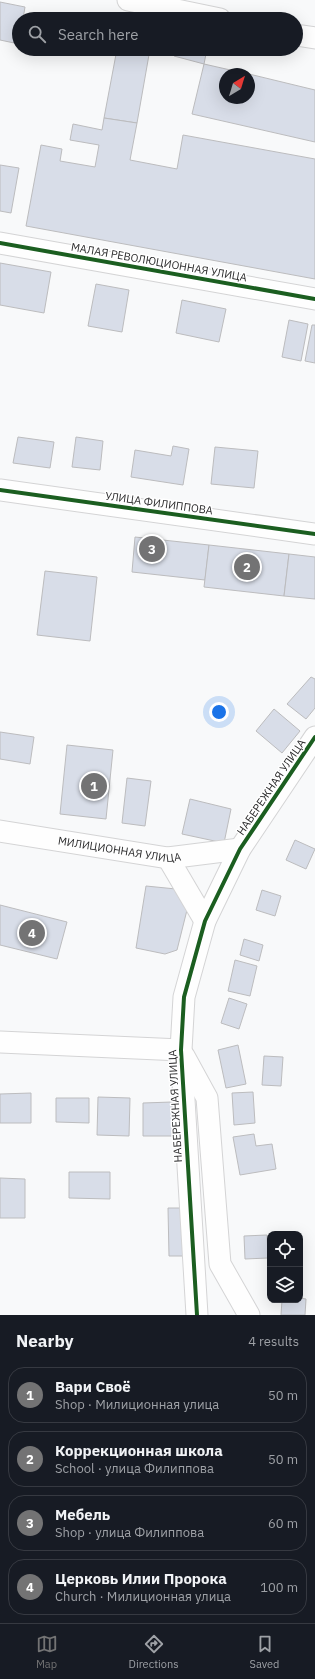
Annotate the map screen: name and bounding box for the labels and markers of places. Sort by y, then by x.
pin: 3 [139,534,165,564]
pin: 2 [234,552,260,582]
pin: 1 [81,771,107,801]
pin: 4 [19,918,45,948]

